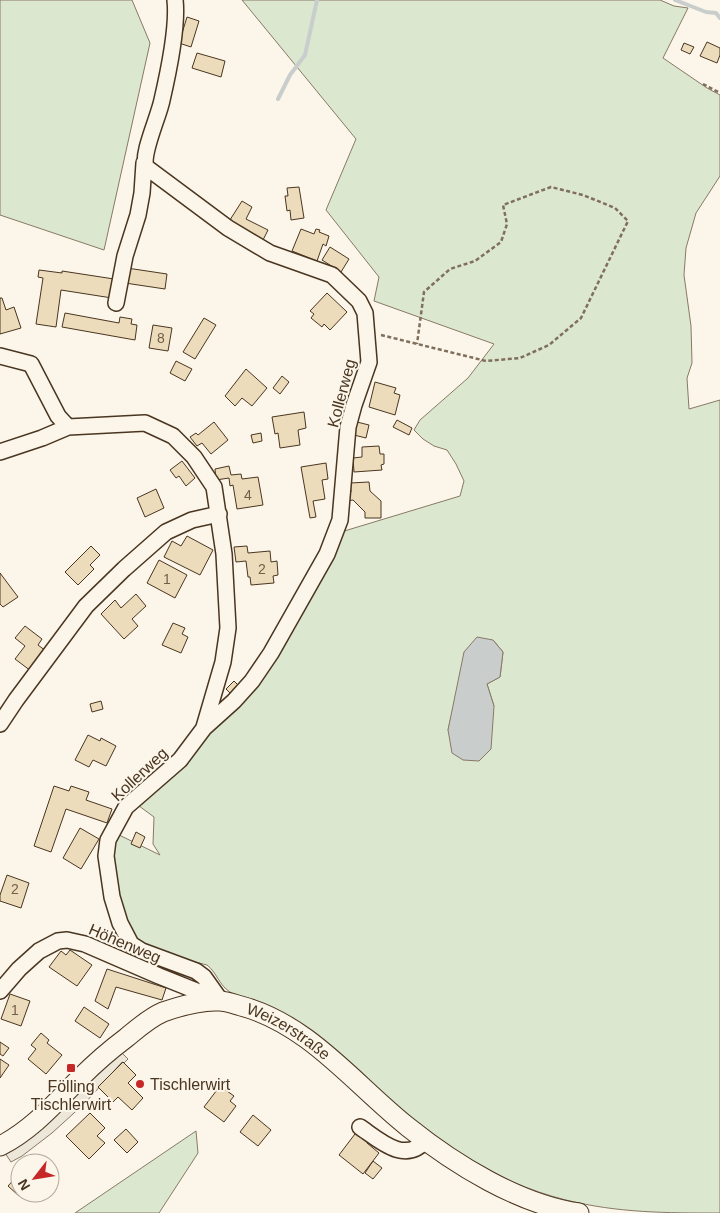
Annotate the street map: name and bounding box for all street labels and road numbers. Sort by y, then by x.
street label: Kollerweg [324,357,359,429]
street label: Kollerweg [108,744,171,805]
street label: Höhenweg [86,921,163,966]
street label: Weizerstraße [244,1000,334,1063]

